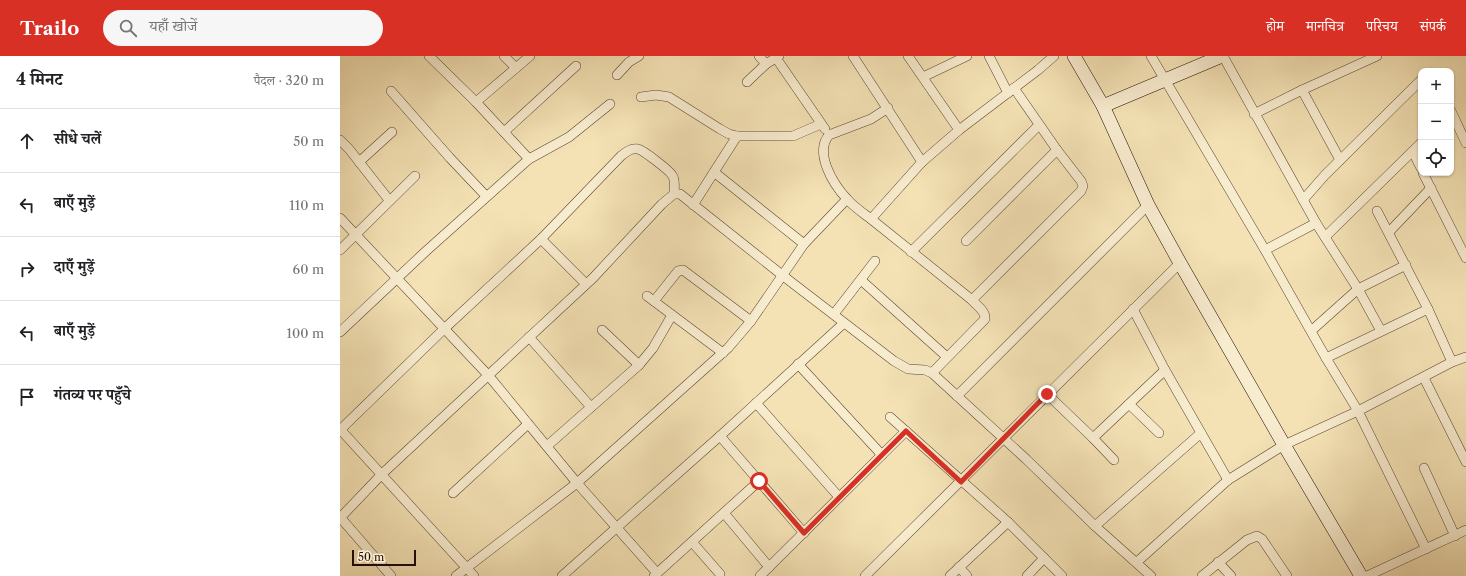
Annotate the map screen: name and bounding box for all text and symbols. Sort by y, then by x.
search box [103,10,383,46]
text: यहाँ खोजें [149,16,197,35]
text: Trailo [20,17,79,40]
icon: search [117,17,139,39]
text: होम [1266,17,1284,35]
text: मानचित्र [1306,17,1344,35]
text: परिचय [1366,17,1398,35]
text: संपर्क [1420,17,1446,35]
map controls [1418,68,1454,176]
button: + [1418,68,1454,104]
text: 4 मिनट [16,69,63,89]
text: पैदल · 320 m [254,72,324,88]
button: − [1418,104,1454,140]
text: सीधे चलें [54,129,101,148]
icon: ahead [16,130,38,152]
text: 50 m [293,133,324,149]
button: locate [1418,140,1454,176]
text: बाएँ मुड़ें [54,193,95,212]
icon: left [16,194,38,216]
text: 110 m [289,197,324,213]
text: दाएँ मुड़ें [54,257,94,276]
icon: right [16,258,38,280]
text: 60 m [293,261,324,277]
text: बाएँ मुड़ें [54,321,95,340]
icon: left [16,322,38,344]
text: 100 m [286,325,324,341]
text: गंतव्य पर पहुँचे [54,385,131,404]
route end [1038,385,1056,403]
icon: arrive [16,386,38,408]
route start [750,472,768,490]
scale bar [352,548,416,567]
text: 50 m [358,550,384,564]

